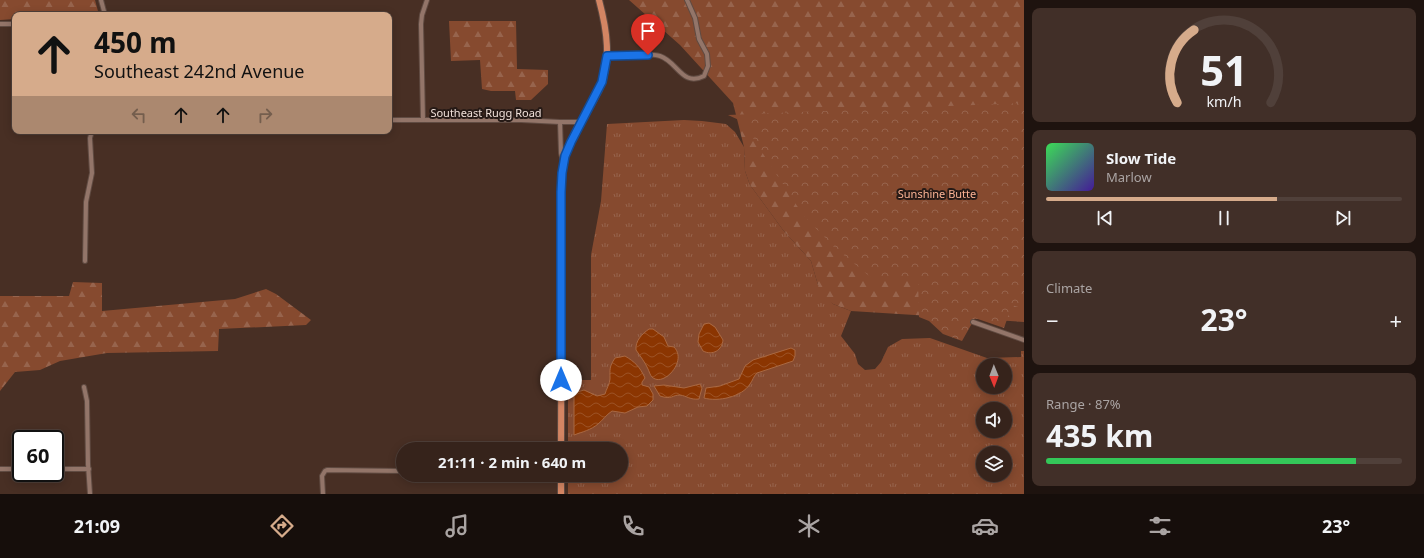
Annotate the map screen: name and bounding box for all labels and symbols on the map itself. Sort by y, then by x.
pin [631,14,665,55]
street label: Southeast Rugg Road [430,105,542,120]
park label: Sunshine Butte [898,186,976,201]
north arrow [976,358,1012,394]
position arrow [540,359,582,401]
speed limit sign: 60 [12,430,64,482]

